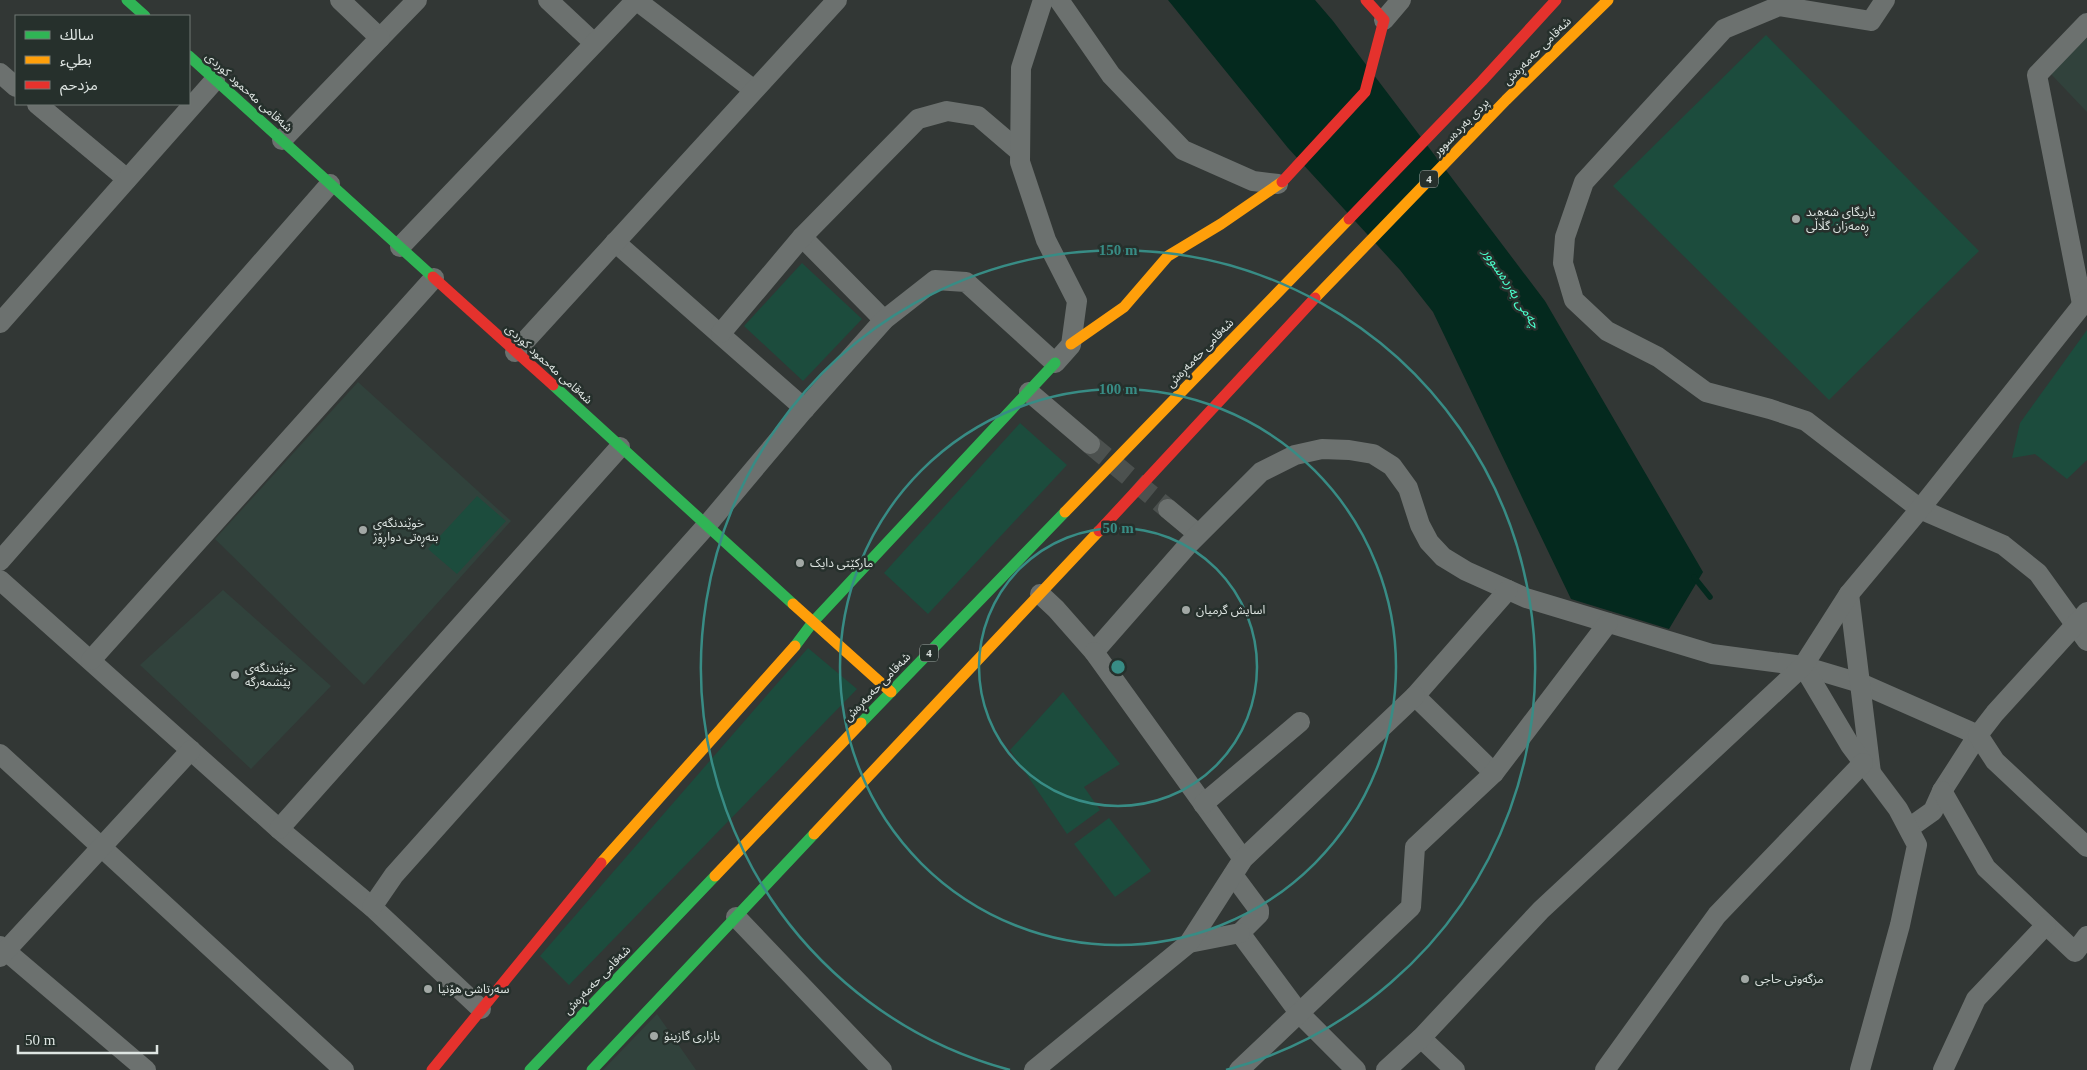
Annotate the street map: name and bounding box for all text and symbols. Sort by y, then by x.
street label: شەقامی حەمەڕەش [1500,14,1576,90]
legend [15,15,190,105]
text: سالك [60,27,94,43]
street label: شەقامی مەحمود کوردی [203,49,295,135]
text: بطيء [60,52,92,71]
text: مزدحم [60,77,98,96]
street label: پردی بەردەسوور [1429,95,1493,160]
road number: 4 [1420,170,1438,188]
place label: یاریگای شەهید ڕەمەزان گڵاڵی [1806,205,1875,237]
marker: یاریگای شەهید ڕەمەزان گڵاڵی [1790,213,1802,225]
text: 150 m [1099,242,1138,258]
water label: چەمی بەردەسوور [1478,244,1544,333]
street label: شەقامی حەمەڕەش [1164,316,1239,393]
street label: شەقامی مەحمود کوردی [503,321,595,407]
text: 100 m [1099,381,1138,397]
place label: خوێندنگەی بنەڕەتی دواڕۆژ [372,516,439,548]
text: 50 m [1102,520,1134,536]
marker: خوێندنگەی بنەڕەتی دواڕۆژ [357,524,369,536]
place label: مارکێتی دایک [810,556,873,570]
marker: مارکێتی دایک [794,557,806,569]
place label: اسايش گرميان [1196,603,1265,617]
marker: اسايش گرميان [1180,604,1192,616]
road number: 4 [920,644,938,661]
street label: شەقامی حەمەڕەش [841,650,916,727]
centre of rings [1109,658,1127,676]
place label: خوێندنگەی پێشمەرگە [245,661,296,690]
marker: خوێندنگەی پێشمەرگە [229,669,241,681]
street label: شەقامی حەمەڕەش [561,943,636,1020]
place label: مزگەوتی حاجی [1755,972,1824,986]
marker: مزگەوتی حاجی [1739,973,1751,985]
place label: سەرتاشی هۆنیا [438,982,509,996]
marker: سەرتاشی هۆنیا [422,983,434,995]
scale bar [18,1022,156,1054]
place label: بازاری گازینۆ [664,1029,720,1043]
marker: بازاری گازینۆ [648,1030,660,1042]
text: 50 m [25,1032,56,1048]

